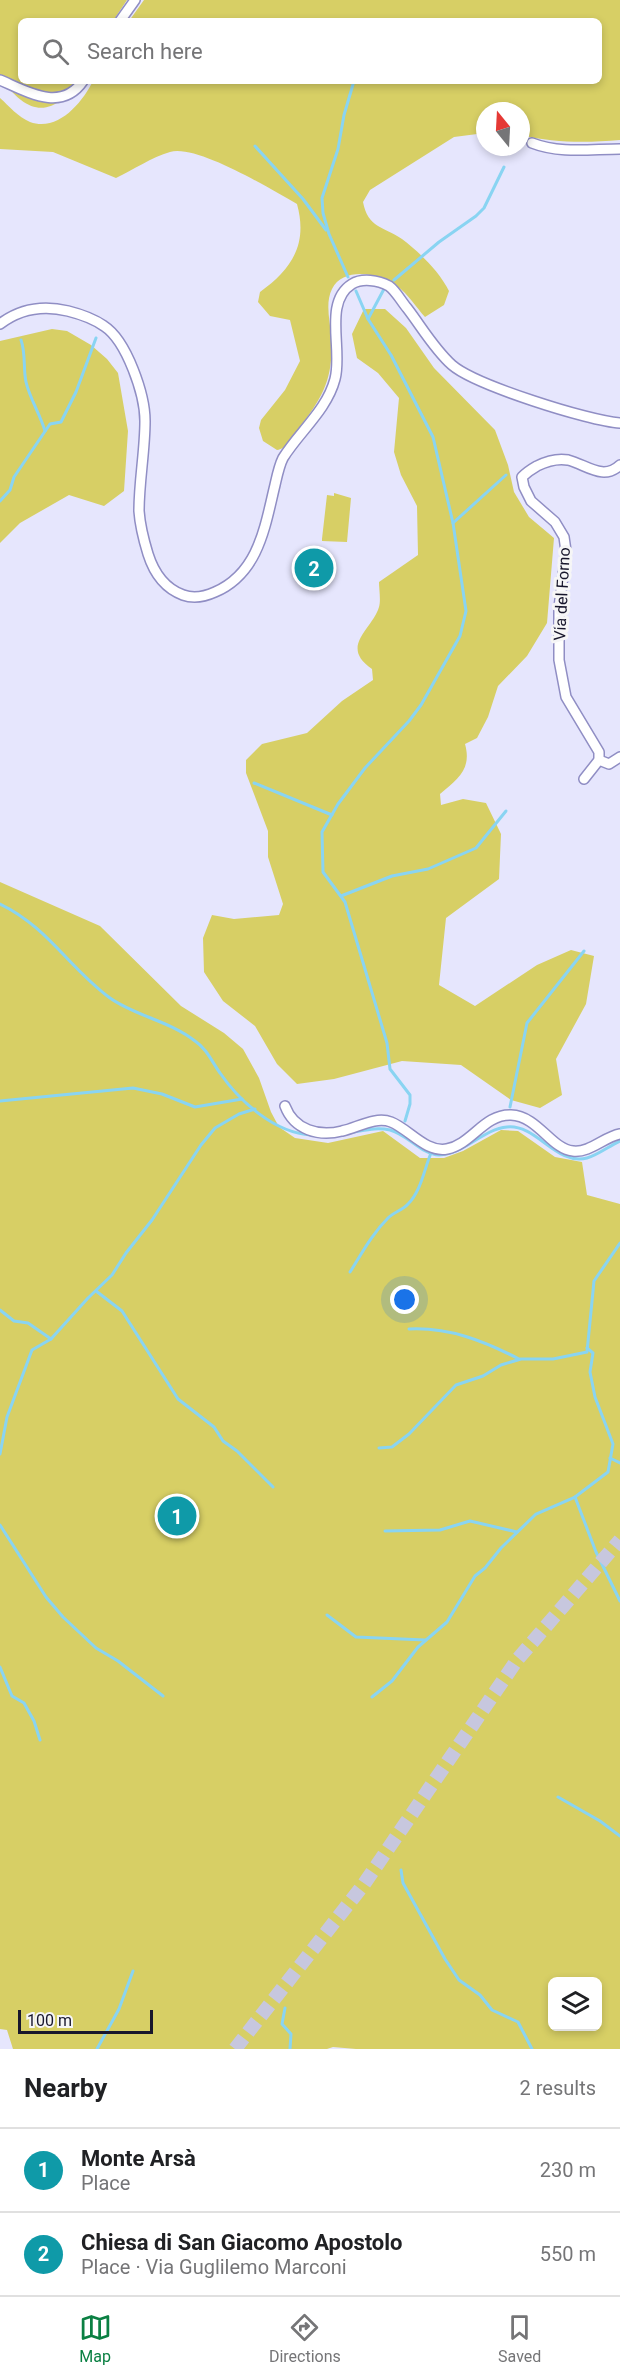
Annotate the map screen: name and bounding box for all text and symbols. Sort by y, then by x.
search box [18,18,602,84]
icon: search [39,35,72,68]
text: Search here [87,39,203,64]
north arrow [476,102,530,156]
pin: 2 [294,546,334,590]
street label: Via del Forno [550,547,574,641]
your location [390,1285,419,1314]
pin: 1 [158,1494,196,1538]
map controls [548,1977,602,2031]
button: layers [548,1977,602,2031]
scale bar [18,2007,153,2034]
text: 100 m [27,2011,72,2030]
text: Nearby [24,2073,107,2103]
text: 2 results [520,2076,596,2100]
text: Monte Arsà [81,2146,196,2171]
text: 1 [38,2158,49,2182]
text: 230 m [540,2158,596,2182]
text: Place [81,2171,130,2195]
text: Chiesa di San Giacomo Apostolo [81,2230,403,2255]
text: 2 [38,2242,49,2266]
text: 550 m [540,2242,596,2266]
text: Place · Via Guglilemo Marconi [81,2255,347,2279]
tab: Map [79,2311,112,2366]
tab: Directions [269,2311,341,2366]
tab: Saved [498,2311,541,2366]

